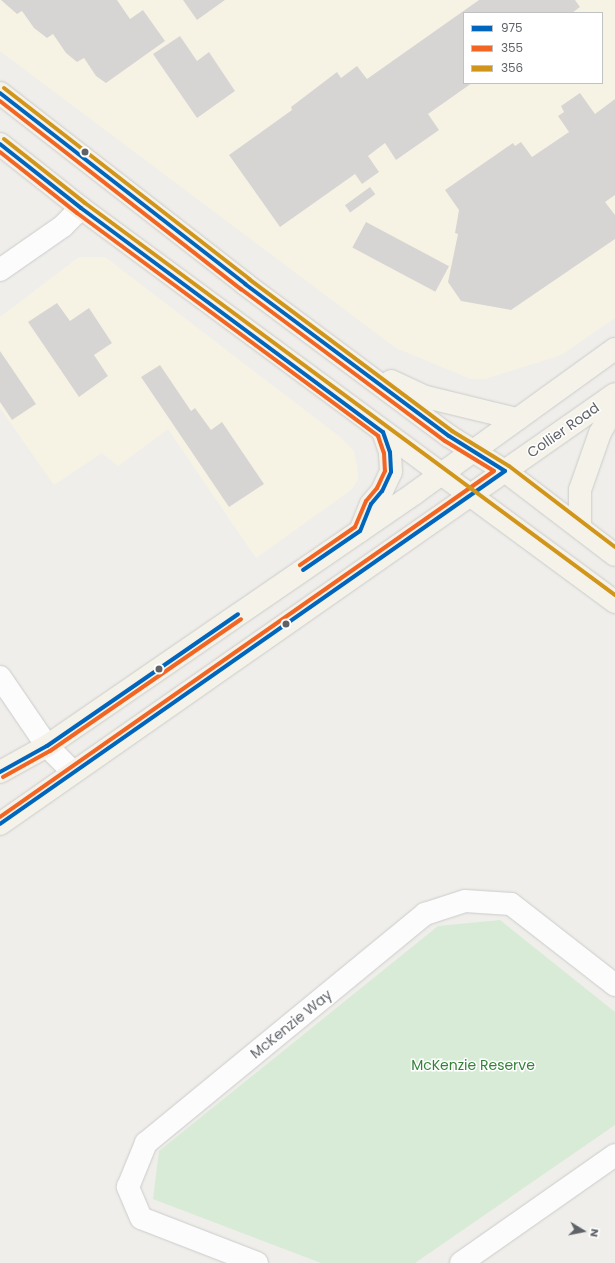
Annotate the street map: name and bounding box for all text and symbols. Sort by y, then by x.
legend [463,12,603,84]
text: 975 [501,19,523,36]
text: 355 [501,39,523,56]
text: 356 [501,59,523,76]
unlabelled marker [80,147,90,157]
street label: Collier Road [524,399,602,461]
unlabelled marker [281,619,291,629]
unlabelled marker [154,664,164,674]
street label: McKenzie Way [247,986,335,1062]
park label: McKenzie Reserve [411,1057,535,1073]
north arrow [563,1211,603,1251]
text: N [586,1228,603,1239]

